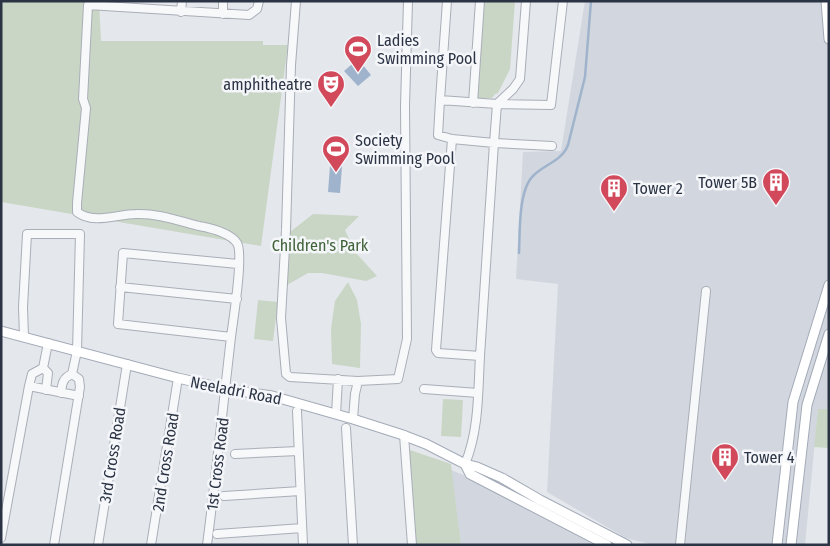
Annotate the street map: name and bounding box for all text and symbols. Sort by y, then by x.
place label: Ladies Swimming Pool [377,31,477,68]
sports icon: Ladies Swimming Pool [343,34,373,73]
theatre icon: amphitheatre [316,69,346,108]
place label: amphitheatre [223,75,312,94]
place label: Society Swimming Pool [355,131,455,168]
sports icon: Society Swimming Pool [321,134,351,173]
building icon: Tower 5B [761,167,791,206]
building icon: Tower 2 [599,173,629,212]
place label: Tower 5B [698,173,757,192]
place label: Tower 2 [633,179,683,198]
park label: Children's Park [272,236,369,255]
street label: Neeladri Road [189,372,283,409]
street label: 3rd Cross Road [96,406,129,504]
street label: 2nd Cross Road [148,411,183,513]
street label: 1st Cross Road [202,416,233,512]
building icon: Tower 4 [710,442,740,481]
place label: Tower 4 [744,448,795,467]

